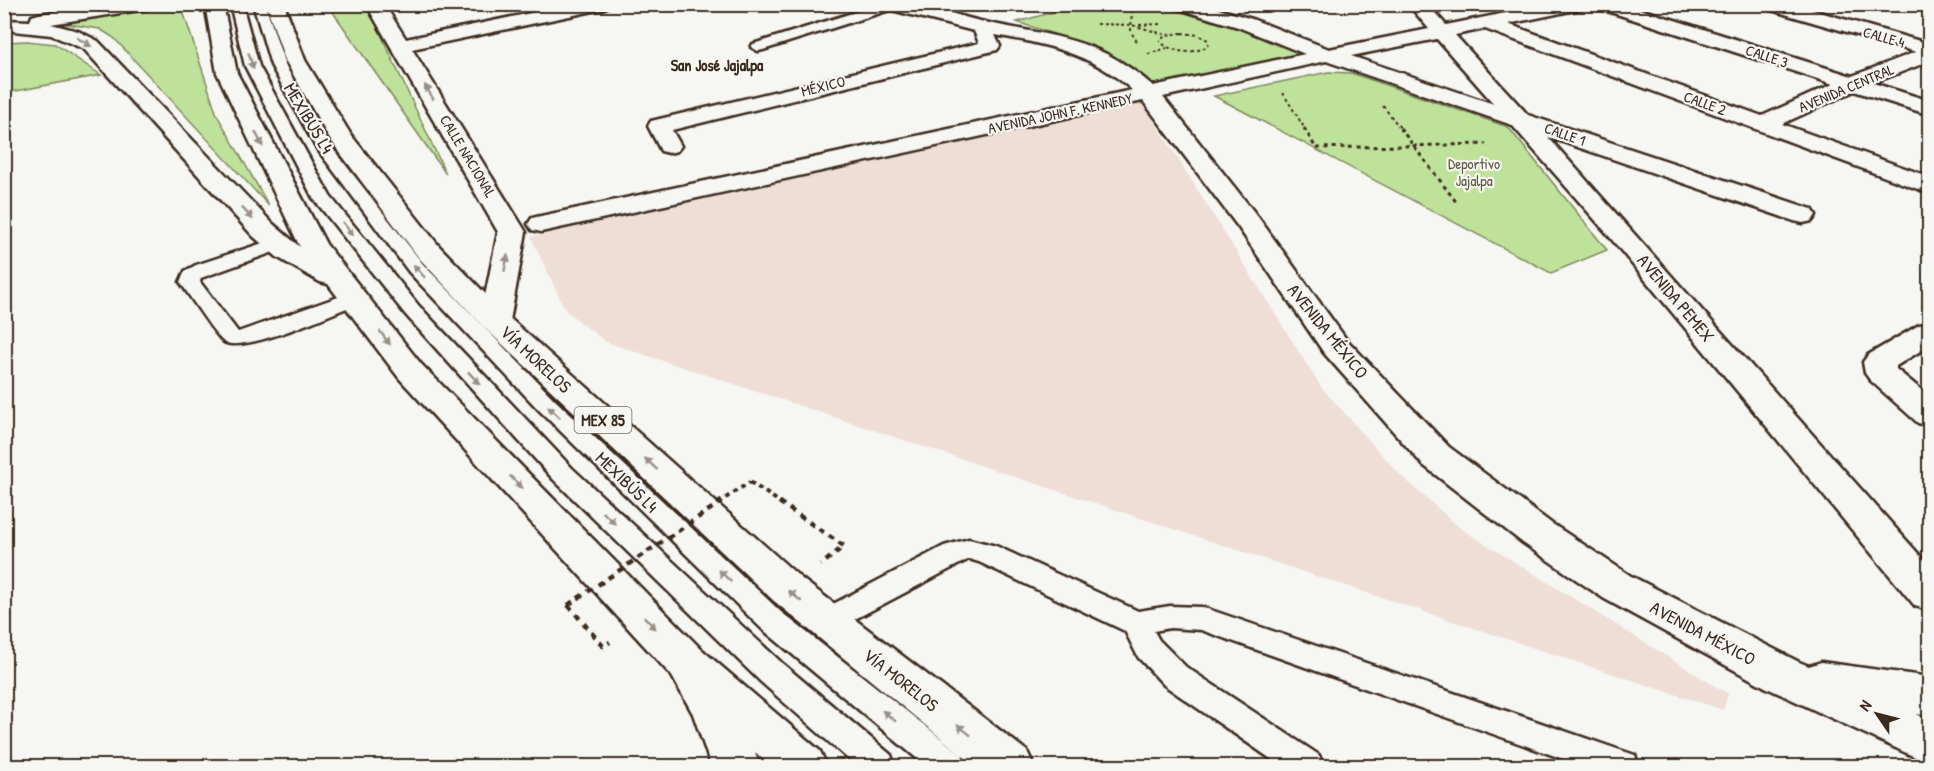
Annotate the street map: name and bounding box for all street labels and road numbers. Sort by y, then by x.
street label: CALLE 4 [1861,21,1908,53]
street label: CALLE 3 [1743,39,1791,73]
street label: AVENIDA CENTRAL [1795,58,1897,117]
street label: MÉXICO [799,70,847,102]
street label: MEXIBÚS L4 [278,78,340,158]
street label: CALLE 2 [1681,86,1729,120]
street label: AVENIDA JOHN F. KENNEDY [986,87,1135,139]
street label: CALLE NACIONAL [435,111,501,202]
street label: CALLE 1 [1542,117,1588,151]
street label: AVENIDA PEMEX [1632,249,1720,348]
street label: AVENIDA MÉXICO [1282,278,1374,384]
street label: VÍA MORELOS [495,319,577,399]
road number: MEX 85 [574,407,632,433]
street label: MEXIBÚS L4 [590,446,664,518]
street label: AVENIDA MÉXICO [1646,595,1760,671]
street label: VÍA MORELOS [858,643,944,717]

